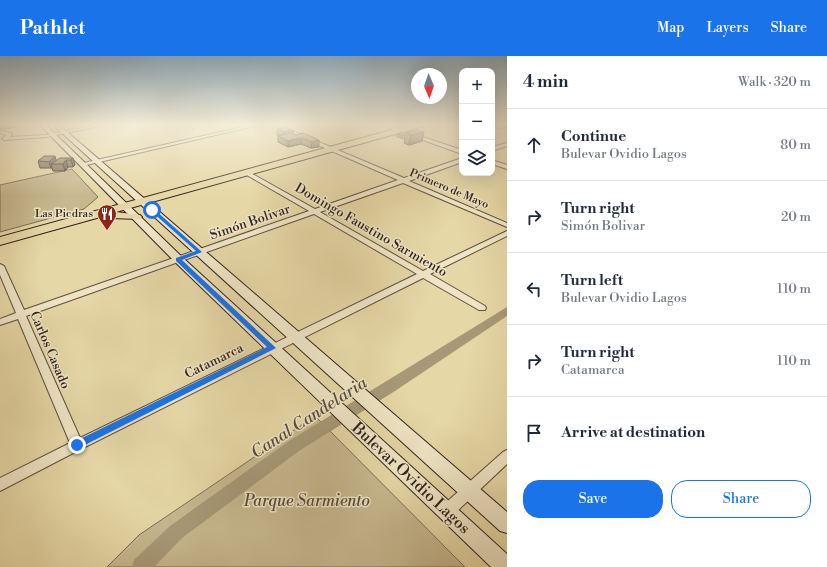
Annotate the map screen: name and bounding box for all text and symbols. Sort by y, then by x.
text: Pathlet [20,16,85,40]
text: Map [657,19,684,37]
text: Layers [706,19,749,37]
text: Share [771,19,807,37]
north arrow [411,68,447,104]
map controls [459,68,495,176]
button: + [459,68,495,104]
text: 4 min [523,71,568,93]
text: Walk · 320 m [738,74,811,90]
button: − [459,104,495,140]
text: Continue [561,127,626,146]
icon: ahead [523,134,545,156]
text: 80 m [780,137,811,153]
button: layers [459,140,495,176]
text: Bulevar Ovidio Lagos [561,146,687,162]
street label: Primero de Mayo [407,166,491,212]
street label: Domingo Faustino Sarmiento [292,180,450,280]
text: Turn right [561,199,635,218]
route start [143,201,161,219]
street label: Simón Bolivar [208,201,293,243]
restaurant icon: Las Piedras [96,203,118,231]
icon: right [523,206,545,228]
place label: Las Piedras [35,207,93,221]
text: 20 m [781,209,811,225]
text: Simón Bolivar [561,218,645,234]
text: Turn left [561,271,623,290]
icon: left [523,278,545,300]
text: 110 m [777,281,811,297]
text: Bulevar Ovidio Lagos [561,290,687,306]
street label: Carlos Casado [26,309,74,391]
street label: Catamarca [182,340,246,382]
text: Turn right [561,343,635,362]
icon: right [523,350,545,372]
text: 110 m [777,353,811,369]
text: Catamarca [561,362,624,378]
water label: Canal Candelaria [247,372,372,464]
street label: Bulevar Ovidio Lagos [347,417,474,538]
icon: arrive [523,422,545,444]
text: Arrive at destination [561,423,705,442]
route end [68,436,86,454]
button: Save [523,480,663,518]
button: Share [671,480,811,518]
park label: Parque Sarmiento [243,491,370,511]

